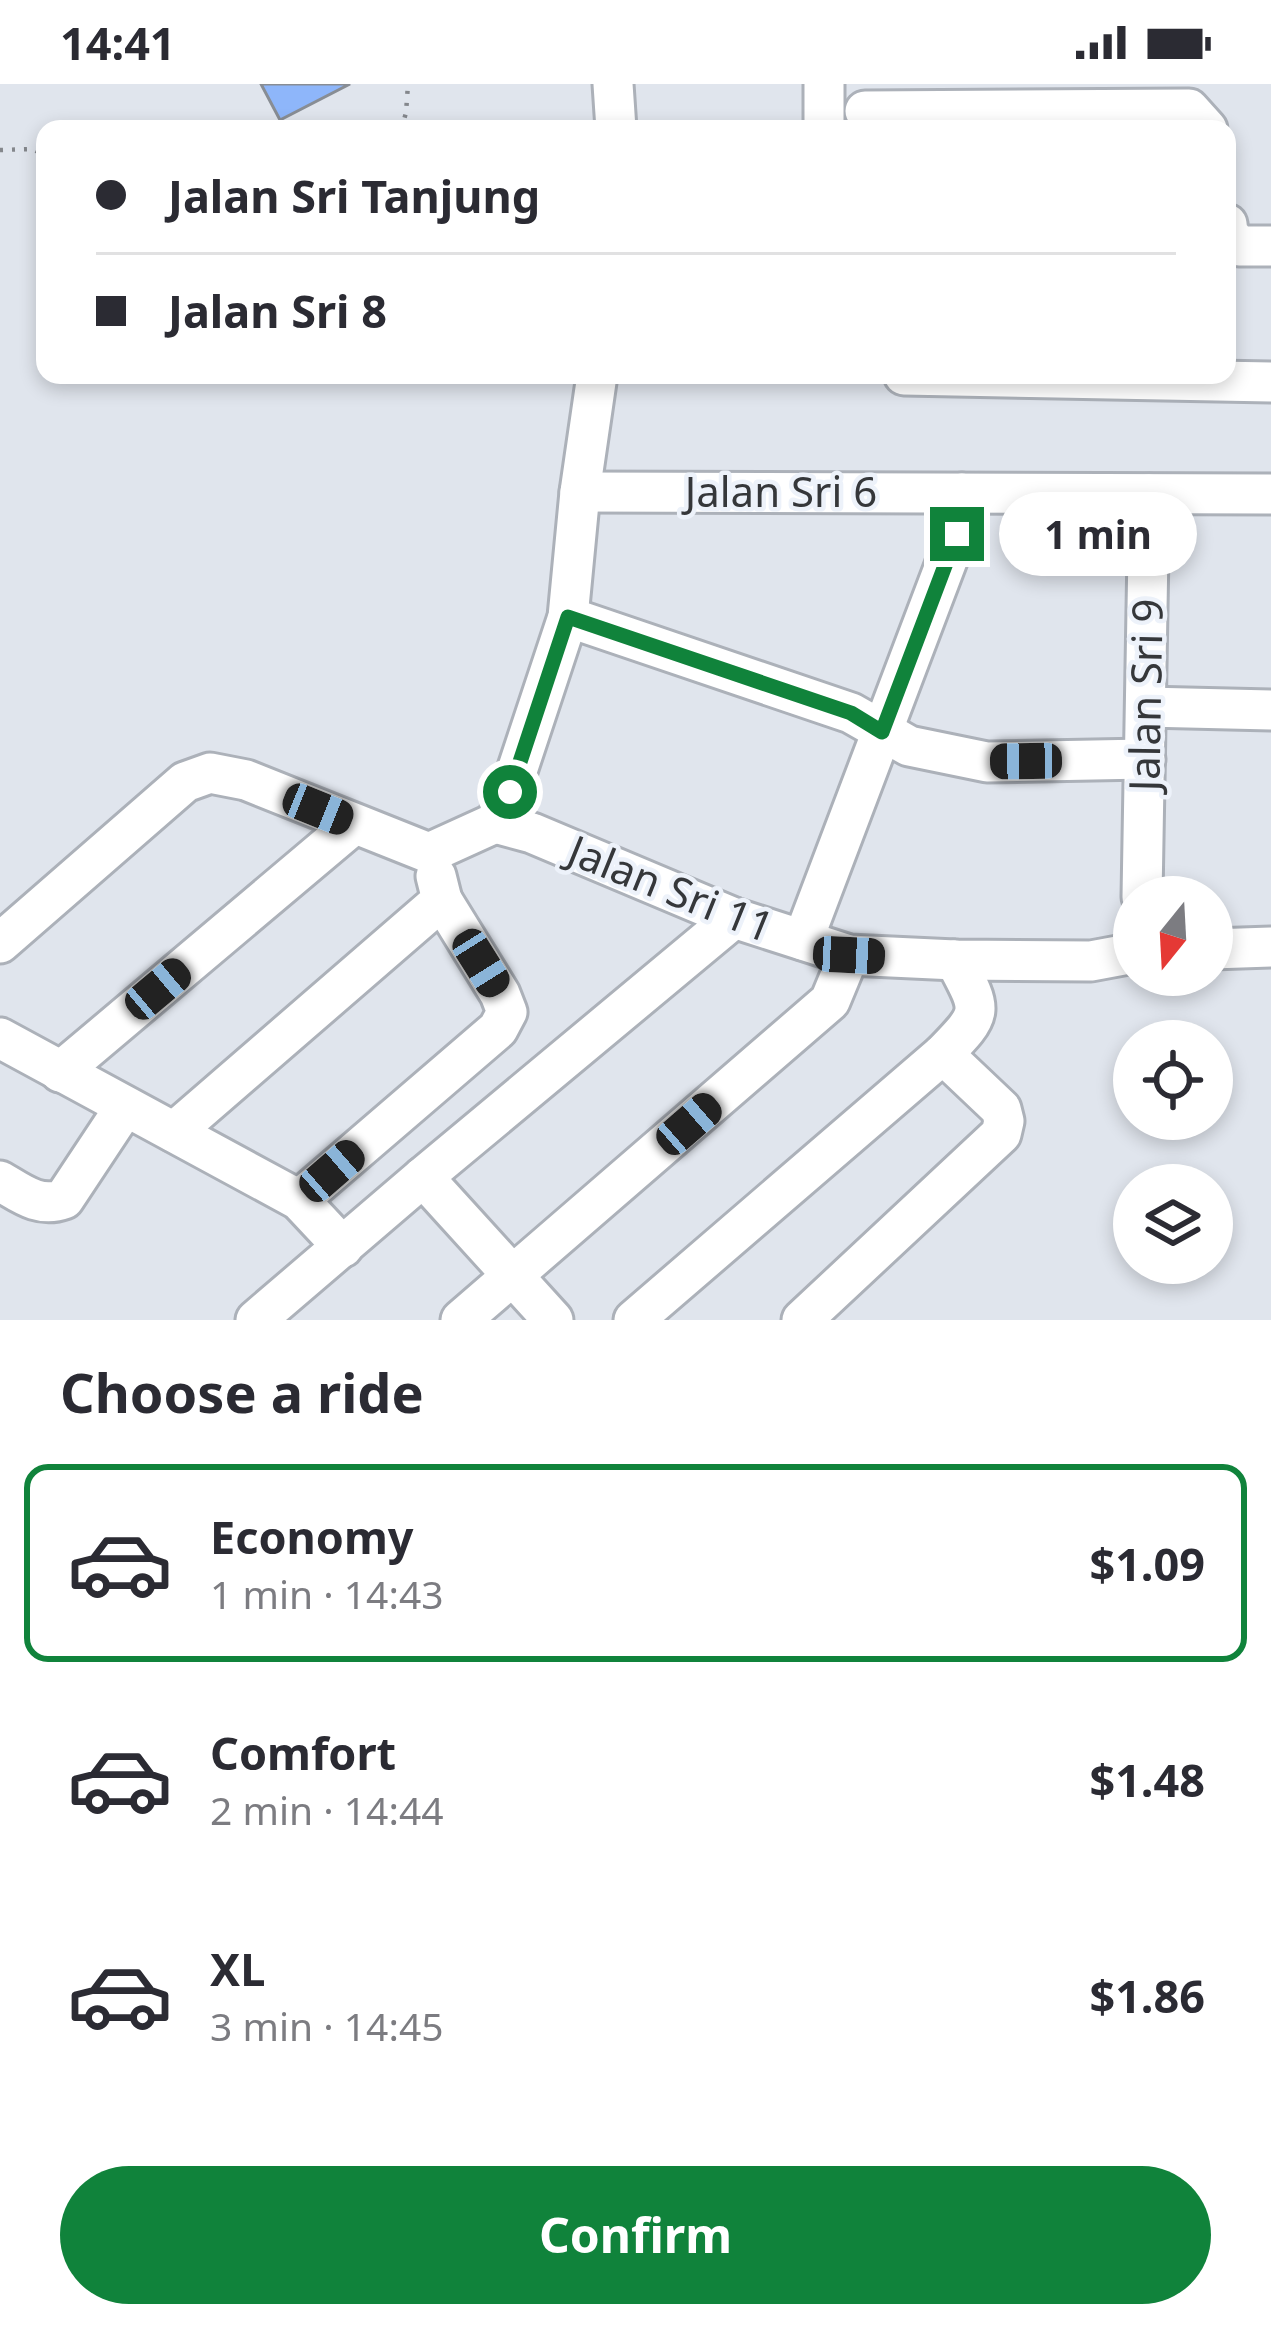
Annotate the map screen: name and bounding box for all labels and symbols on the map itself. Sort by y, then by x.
street label: Jalan Sri 6 [681,462,877,519]
callout: 1 min [999,492,1197,576]
route end [930,507,984,561]
street label: Jalan Sri 9 [1114,598,1175,796]
car [990,742,1062,780]
route start [483,765,537,819]
car [278,779,358,839]
street label: Jalan Sri 11 [557,819,783,955]
north arrow [1113,876,1233,996]
car [447,923,515,1003]
car [812,935,886,975]
car [119,952,197,1026]
car [650,1087,728,1161]
car [293,1134,371,1208]

